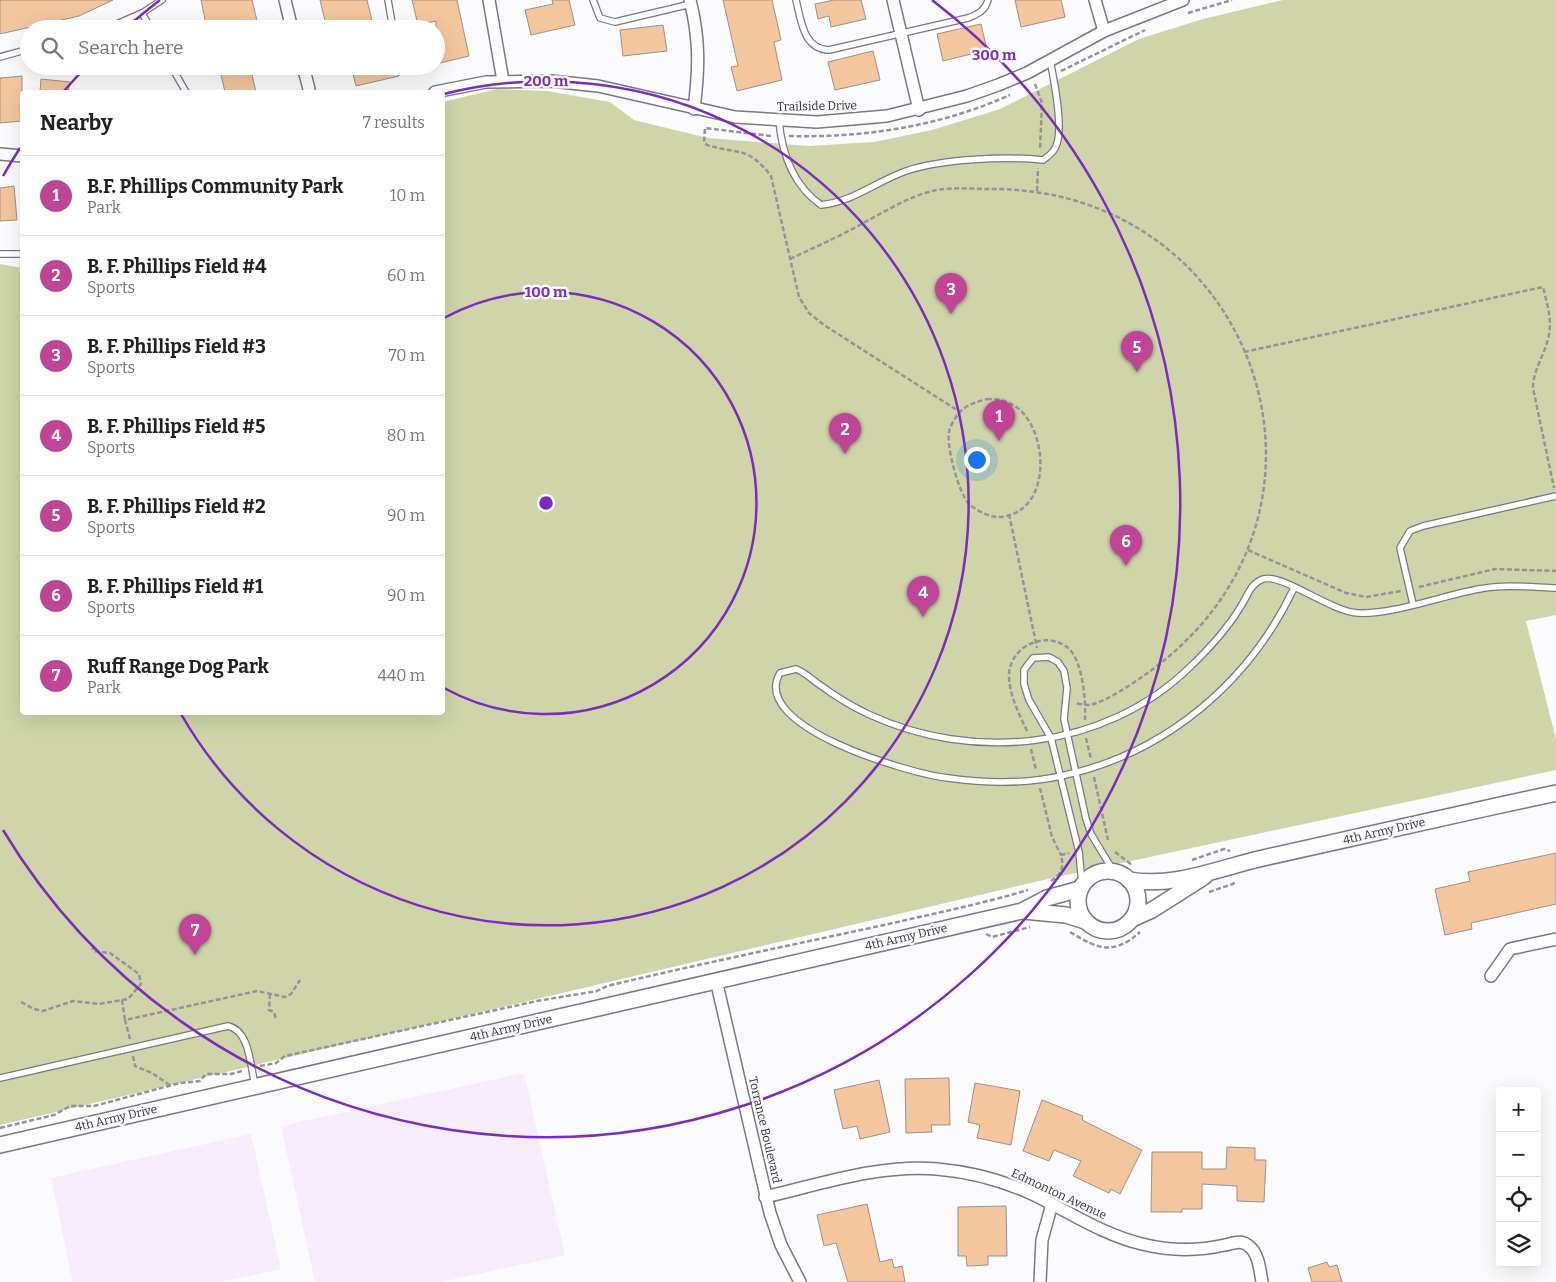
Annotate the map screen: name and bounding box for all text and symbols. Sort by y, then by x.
search box [20,20,445,75]
icon: search [38,34,66,62]
text: Search here [78,36,183,59]
text: 300 m [972,46,1017,64]
text: 200 m [524,72,569,90]
street label: Trailside Drive [777,98,857,114]
text: Nearby [40,110,113,136]
text: 7 results [363,113,425,132]
text: B.F. Phillips Community Park [87,175,343,198]
text: 1 [53,186,59,205]
text: 10 m [390,186,425,205]
text: Park [87,198,121,217]
text: B. F. Phillips Field #4 [87,255,267,278]
text: 2 [51,266,61,285]
text: 60 m [387,266,425,285]
pin: 3 [935,273,967,314]
text: Sports [87,278,135,297]
text: 100 m [525,283,568,301]
pin: 5 [1121,331,1153,372]
text: B. F. Phillips Field #3 [87,335,266,358]
text: 3 [51,346,61,365]
text: 70 m [389,346,425,365]
text: Sports [87,358,135,377]
pin: 1 [983,400,1015,441]
pin: 2 [829,413,861,454]
text: B. F. Phillips Field #5 [87,415,265,438]
text: 4 [51,426,61,445]
text: 80 m [387,426,425,445]
text: Sports [87,438,135,457]
your location [964,447,990,473]
centre of rings [537,494,555,512]
text: B. F. Phillips Field #2 [87,495,266,518]
text: 5 [52,506,60,525]
text: 90 m [387,506,425,525]
text: Sports [87,518,135,537]
pin: 6 [1110,525,1142,566]
text: B. F. Phillips Field #1 [87,575,263,598]
pin: 4 [907,576,939,617]
text: 6 [51,586,61,605]
text: 90 m [387,586,425,605]
text: Sports [87,598,135,617]
text: Ruff Range Dog Park [87,655,269,678]
text: 7 [52,666,60,685]
text: 440 m [378,666,425,685]
text: Park [87,678,121,697]
street label: 4th Army Drive [1342,815,1426,847]
pin: 7 [179,914,211,955]
street label: 4th Army Drive [864,921,948,953]
street label: 4th Army Drive [469,1012,553,1044]
street label: Torrance Boulevard [746,1075,784,1185]
map controls [1496,1087,1541,1267]
button: + [1496,1087,1541,1132]
street label: 4th Army Drive [74,1102,158,1134]
button: − [1496,1132,1541,1177]
street label: Edmonton Avenue [1009,1166,1109,1222]
button: locate [1496,1177,1541,1222]
button: layers [1496,1222,1541,1267]

